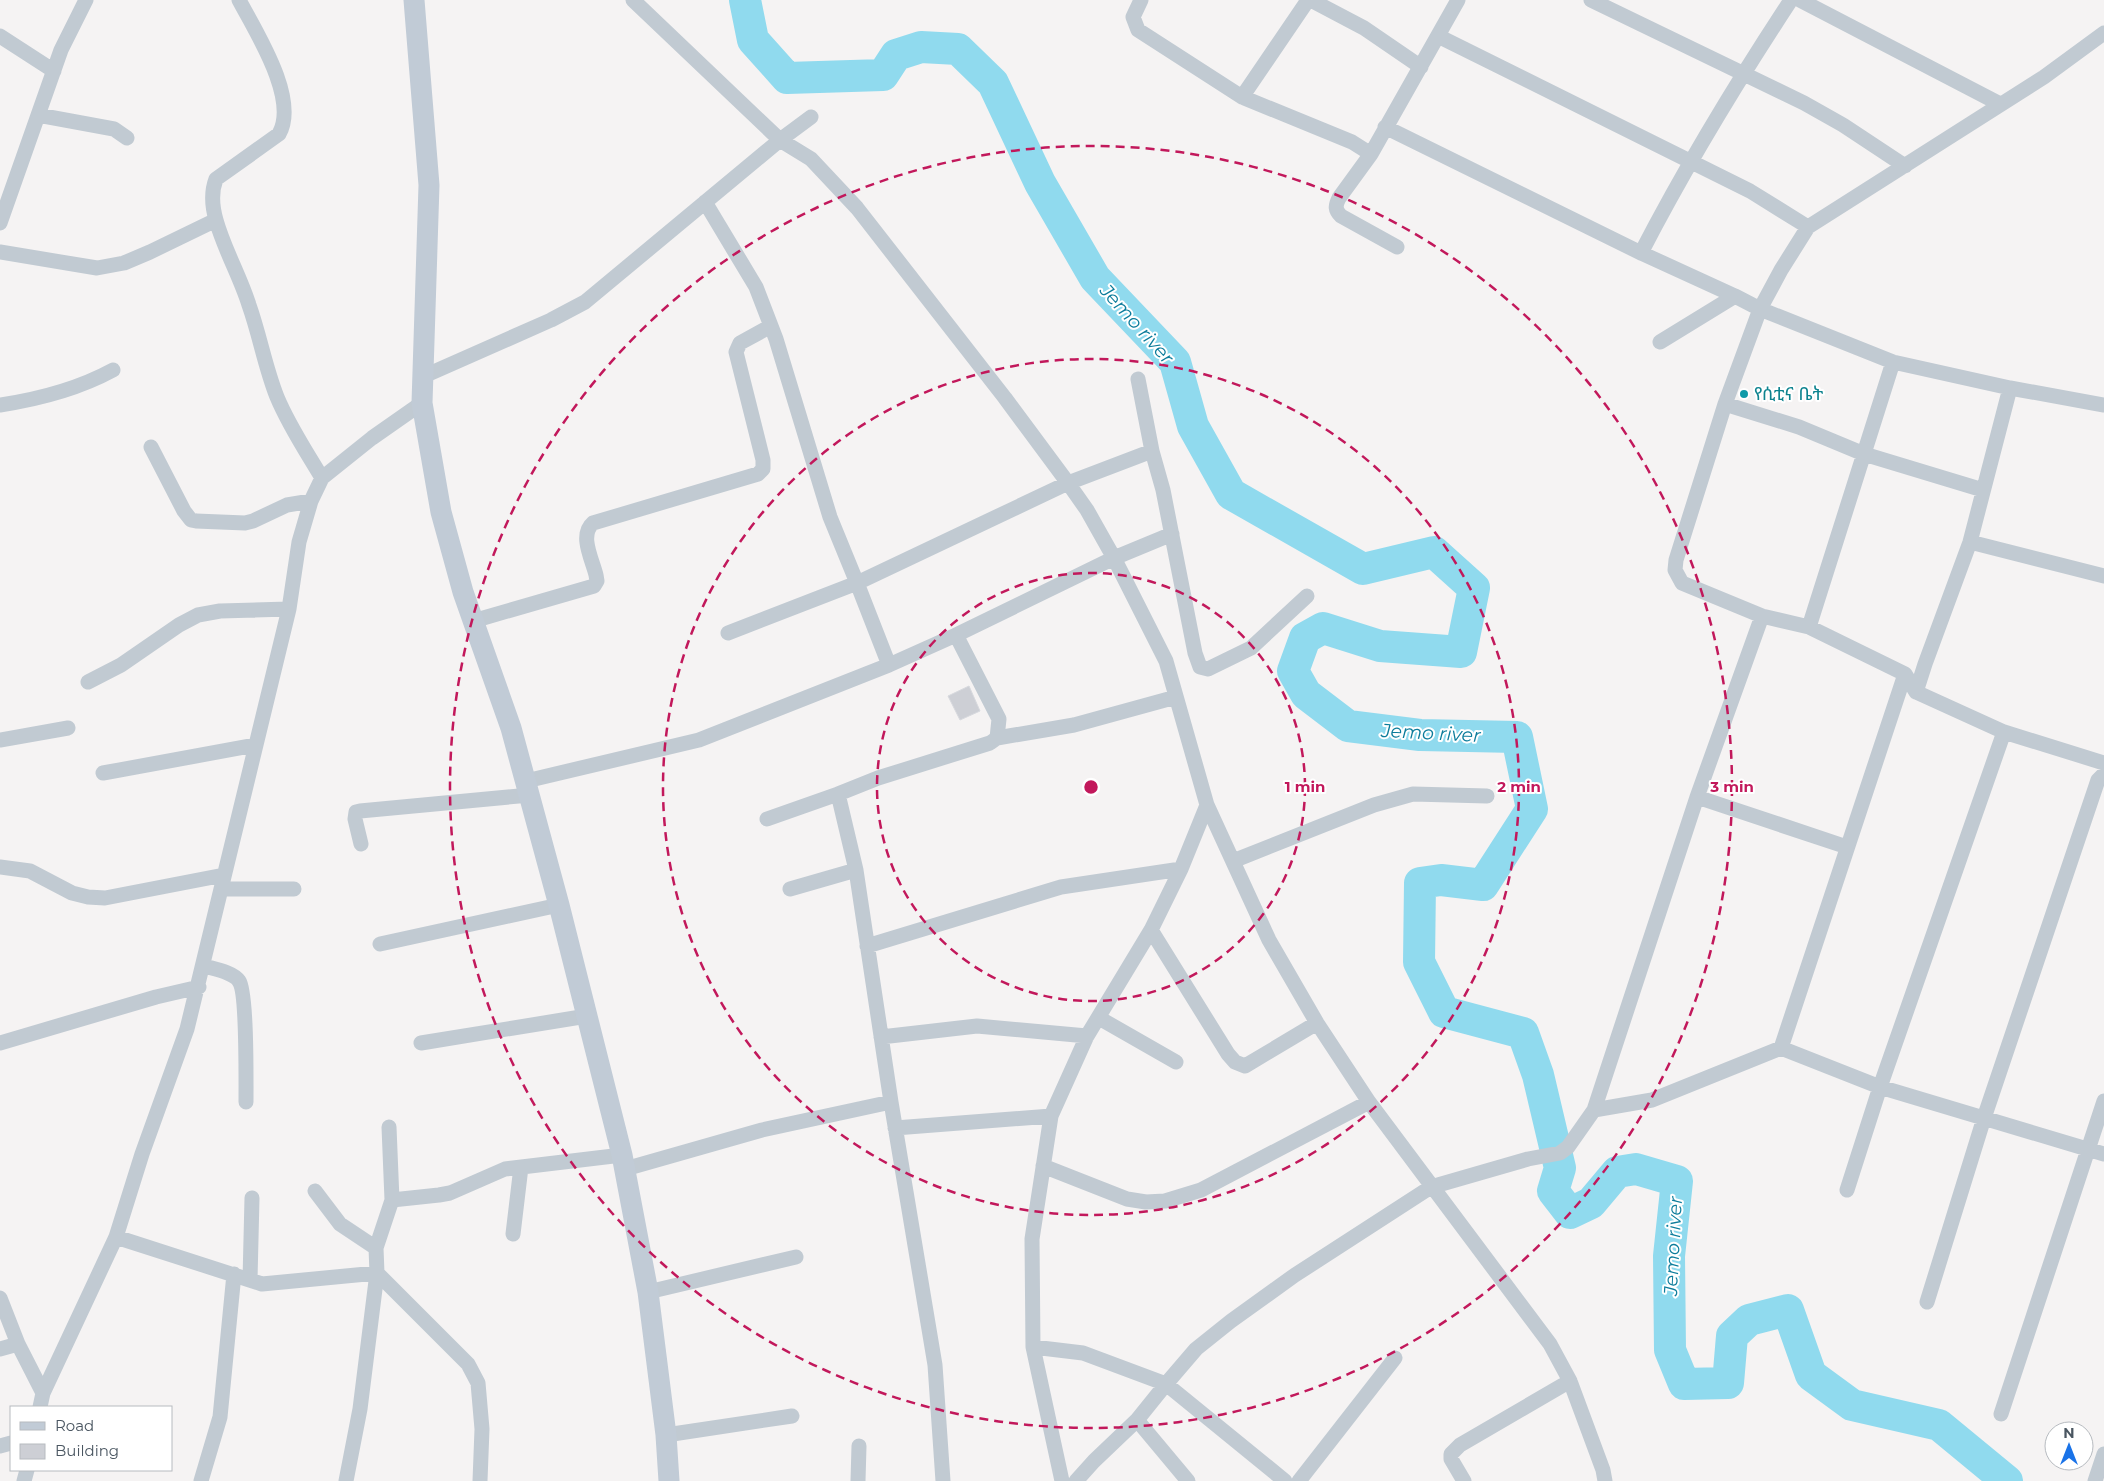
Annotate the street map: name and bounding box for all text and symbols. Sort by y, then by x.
water label: Jemo river [1094,279,1179,369]
place label: የሲቲና ቤት [1754,383,1823,405]
marker: የሲቲና ቤት [1738,388,1750,400]
water label: Jemo river [1380,719,1482,747]
text: 1 min [1285,777,1325,796]
text: 2 min [1497,777,1541,796]
text: 3 min [1709,777,1754,796]
centre of rings [1082,778,1100,796]
water label: Jemo river [1659,1195,1687,1297]
legend [10,1406,172,1471]
text: Road [55,1416,94,1435]
north arrow [2044,1421,2094,1471]
text: N [2063,1424,2075,1442]
text: Building [55,1441,119,1460]

